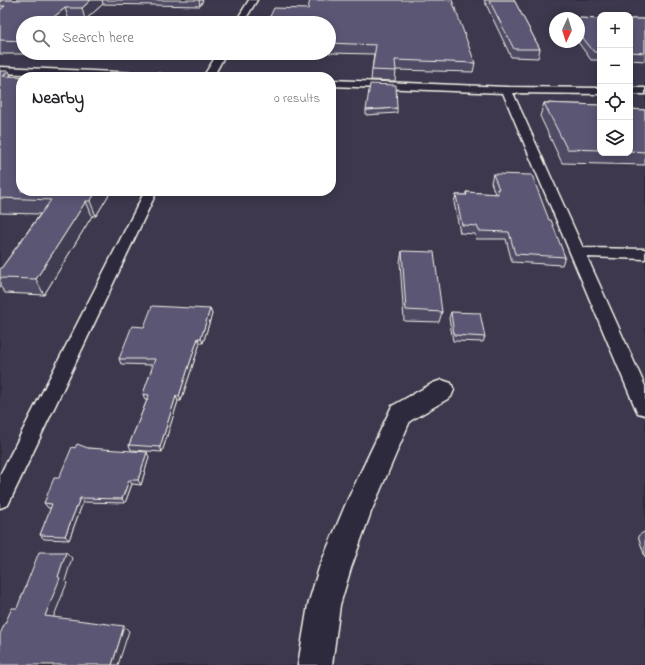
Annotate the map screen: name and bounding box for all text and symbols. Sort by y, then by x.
north arrow [549,12,585,48]
map controls [597,12,633,156]
button: + [597,12,633,48]
search box [16,16,336,60]
icon: search [30,27,52,49]
text: Search here [62,27,134,49]
button: − [597,48,633,84]
button: locate [597,84,633,120]
text: Nearby [32,86,84,111]
text: 0 results [274,89,320,108]
button: layers [597,120,633,156]

